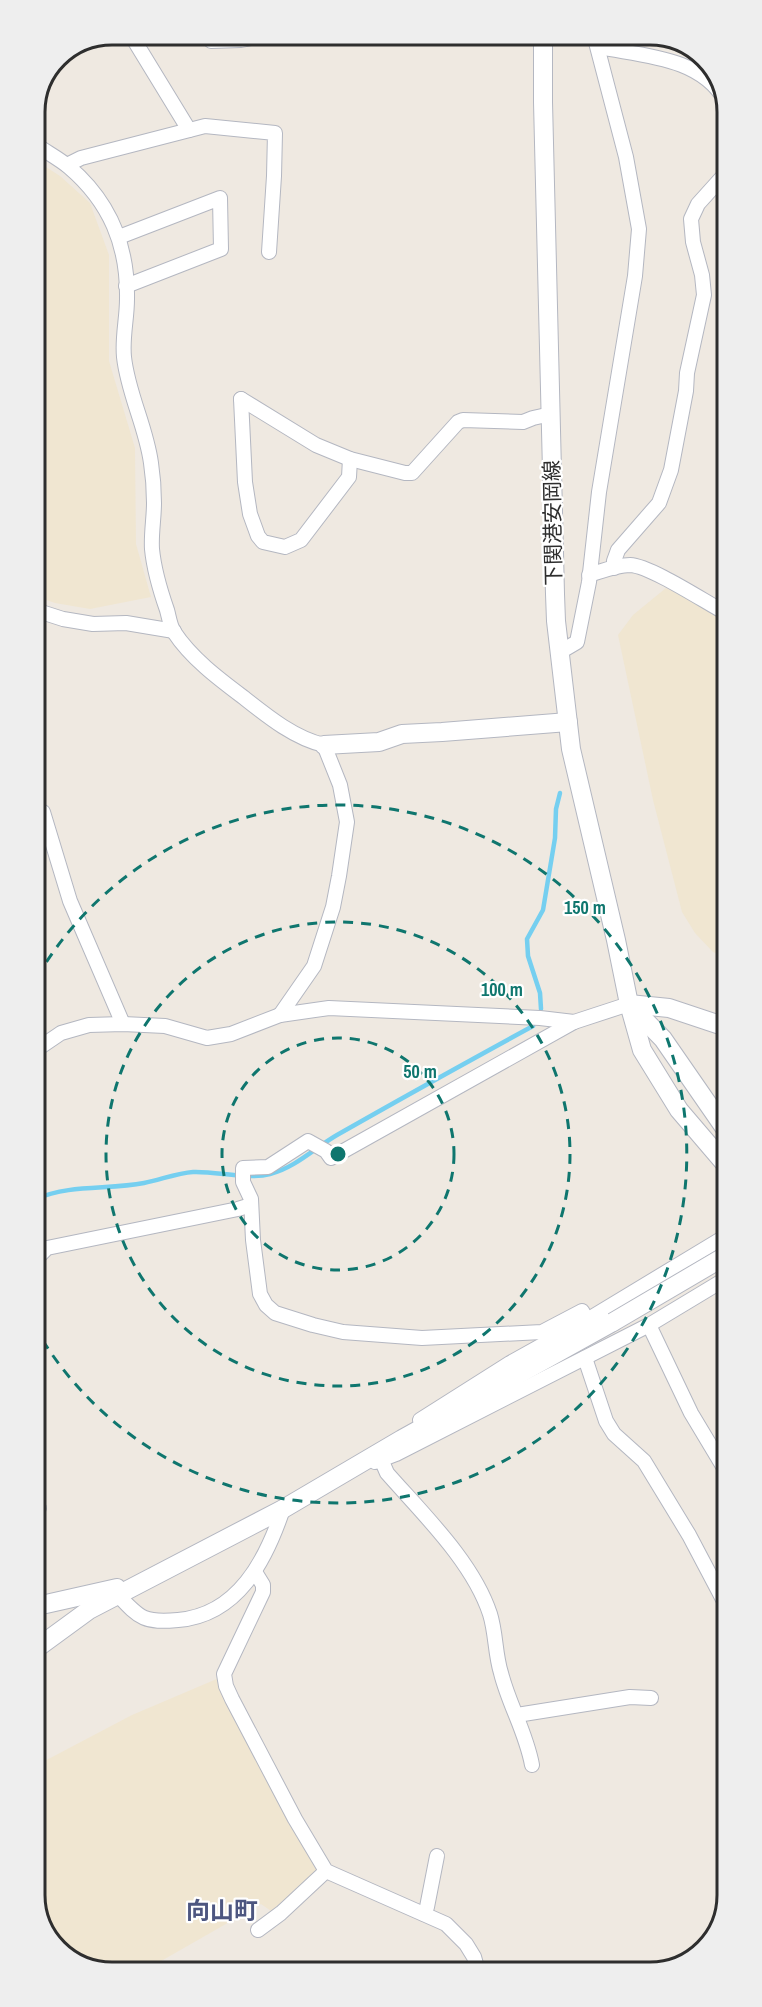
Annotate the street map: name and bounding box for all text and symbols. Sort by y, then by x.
street label: 下関港安岡線 [537,460,568,586]
text: 150 m [564,895,606,920]
text: 100 m [481,977,523,1002]
text: 50 m [403,1059,437,1084]
centre of rings [328,1144,348,1164]
district label: 向山町 [186,1894,258,1926]

